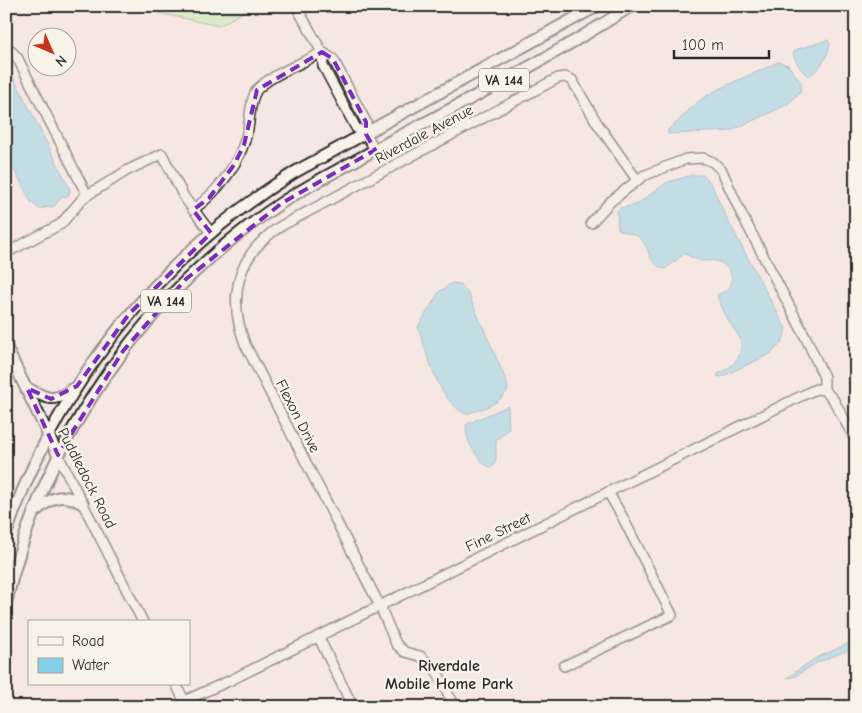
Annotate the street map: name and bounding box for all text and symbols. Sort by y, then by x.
north arrow [28,28,78,78]
scale bar [674,28,770,60]
text: 100 m [682,36,724,54]
text: N [52,52,70,70]
road number: VA 144 [479,68,529,92]
street label: Riverdale Avenue [372,100,477,167]
road number: VA 144 [141,290,191,312]
street label: Flexon Drive [272,376,324,456]
street label: Puddledock Road [54,425,120,531]
street label: Fine Street [462,508,534,556]
legend [28,620,190,686]
text: Road [72,632,104,650]
text: Water [72,656,109,674]
district label: Riverdale Mobile Home Park [385,657,513,693]

